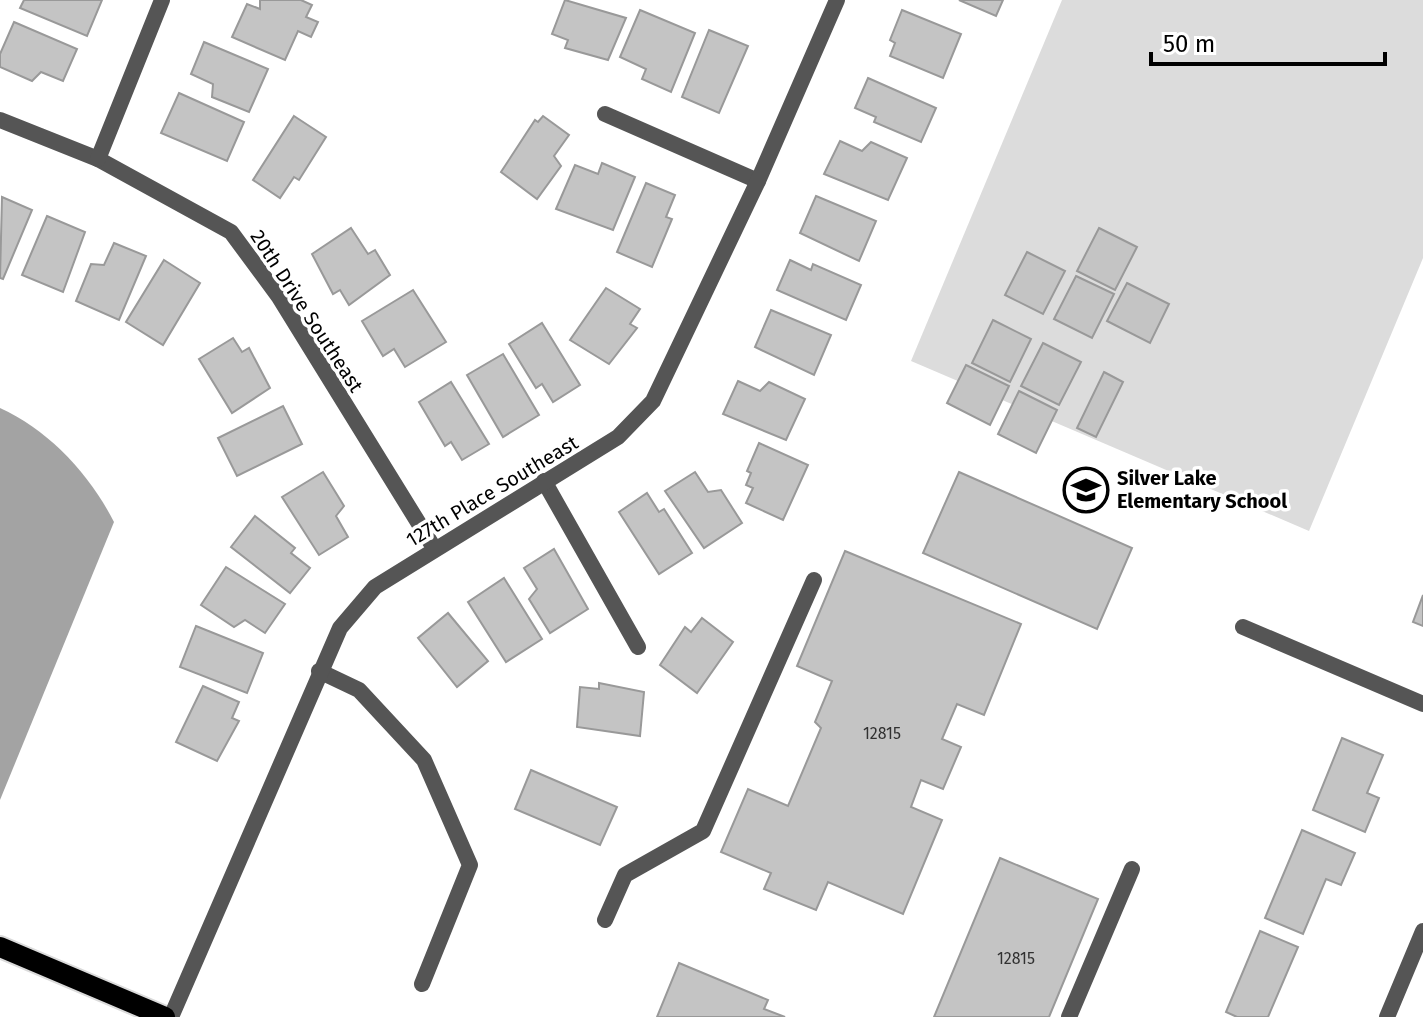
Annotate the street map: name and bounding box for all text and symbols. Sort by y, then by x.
scale bar [1151,16,1385,66]
text: 50 m [1163,30,1215,58]
street label: 20th Drive Southeast [246,225,369,397]
street label: 127th Place Southeast [402,430,583,552]
school or university icon: Silver Lake Elementary School [1062,466,1110,514]
place label: Silver Lake Elementary School [1117,466,1287,513]
house number: 12815 [863,724,901,743]
house number: 12815 [997,949,1035,968]

